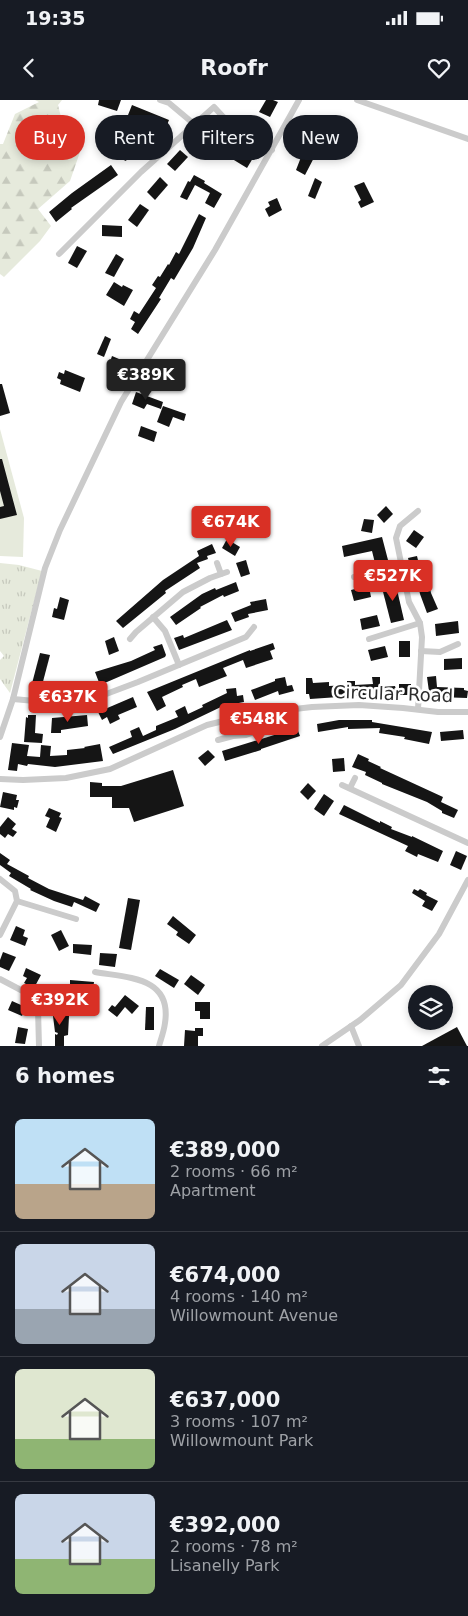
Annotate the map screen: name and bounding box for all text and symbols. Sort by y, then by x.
text: 19:35 [25,7,85,29]
icon: back [15,54,43,82]
icon: heart [425,54,453,82]
text: Roofr [200,55,268,80]
chip: Buy [15,115,85,160]
chip: Rent [95,115,173,160]
chip: Filters [183,115,273,160]
chip: New [283,115,358,160]
pin: €389K [111,358,181,401]
text: €389K [118,365,174,384]
pin: €674K [196,506,266,548]
text: €674K [203,512,259,531]
pin: €527K [358,560,428,602]
text: €527K [365,566,421,585]
pin: €637K [33,680,103,723]
street label: Circular Road [333,681,453,706]
text: €637K [40,687,96,706]
pin: €548K [224,702,294,745]
text: €548K [231,709,287,728]
pin: €392K [25,984,95,1026]
map controls [408,985,453,1030]
button: layers [408,985,453,1030]
text: €392K [32,990,88,1009]
icon: filters [425,1062,453,1090]
text: 6 homes [15,1064,115,1088]
text: €389,000 [170,1138,280,1162]
icon: home [55,1139,115,1199]
text: 2 rooms · 66 m² [170,1162,298,1181]
text: Apartment [170,1181,256,1200]
text: €674,000 [170,1263,280,1287]
icon: home [55,1264,115,1324]
text: 4 rooms · 140 m² [170,1287,308,1306]
text: Willowmount Avenue [170,1306,338,1325]
text: €637,000 [170,1388,280,1412]
icon: home [55,1389,115,1449]
text: 3 rooms · 107 m² [170,1412,308,1431]
text: Willowmount Park [170,1431,313,1450]
text: €392,000 [170,1513,280,1537]
icon: home [55,1514,115,1574]
text: 2 rooms · 78 m² [170,1537,298,1556]
text: Lisanelly Park [170,1556,280,1575]

